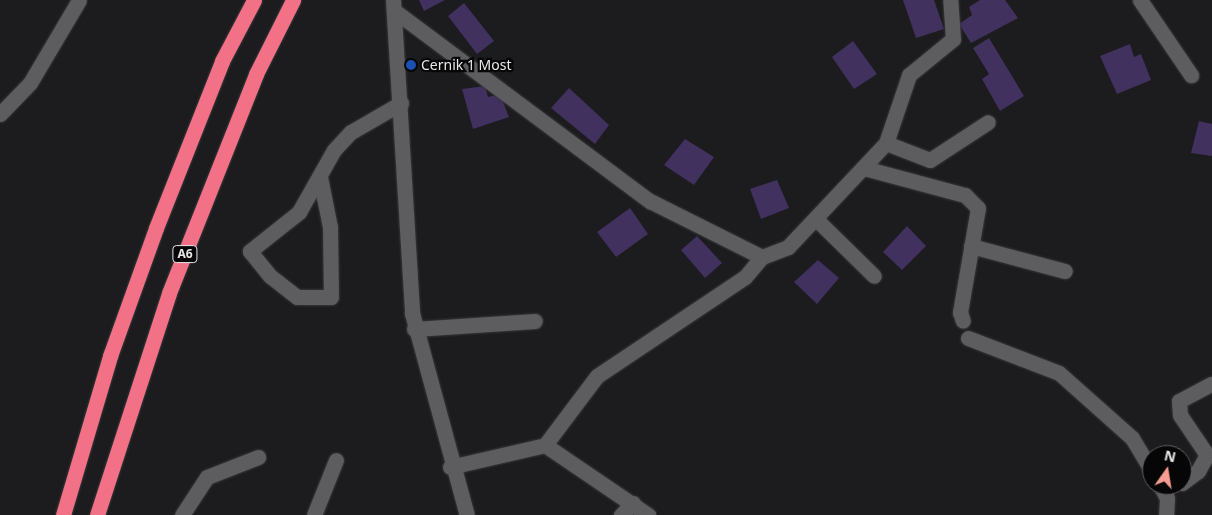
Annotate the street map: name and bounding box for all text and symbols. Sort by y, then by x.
place label: Cernik 1 Most [421,57,511,73]
marker: Cernik 1 Most [405,59,417,71]
road number: A6 [171,244,199,264]
north arrow [1142,445,1192,495]
text: N [1163,445,1178,466]

